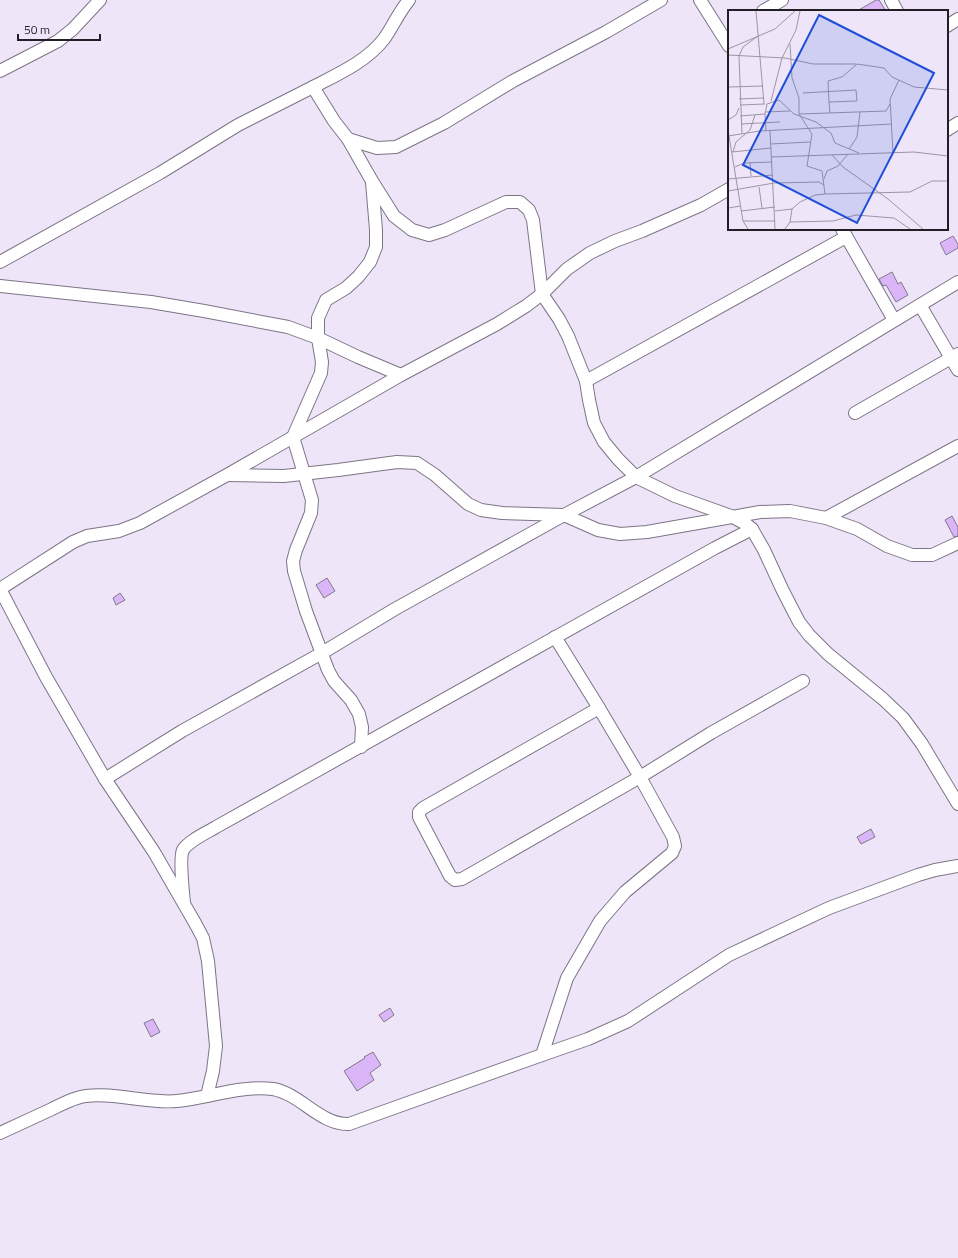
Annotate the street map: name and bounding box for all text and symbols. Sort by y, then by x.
inset map [728,10,948,230]
scale bar [18,16,100,42]
text: 50 m [24,20,50,39]

